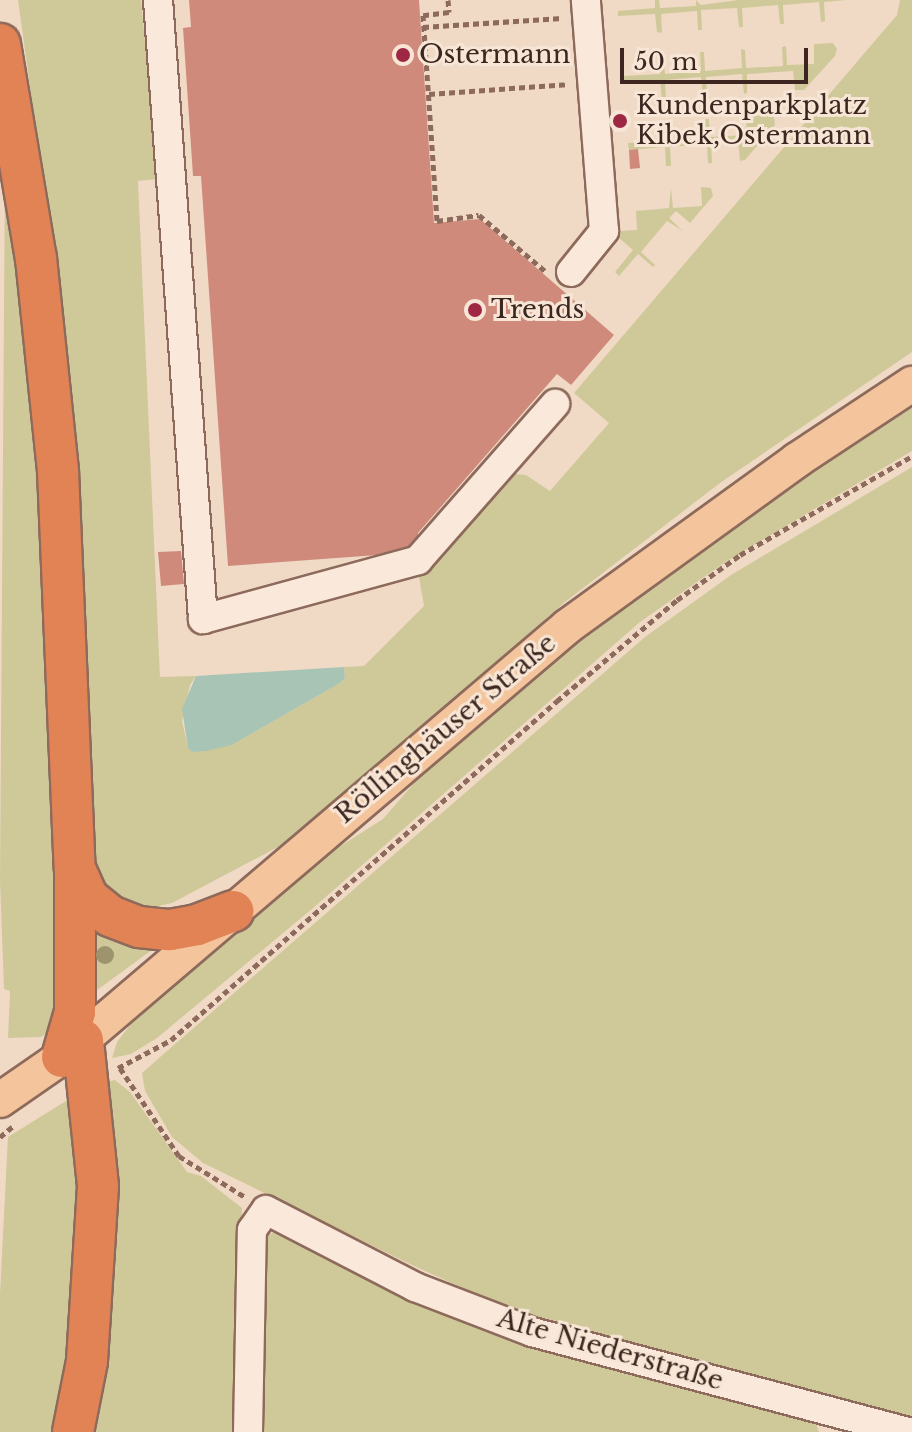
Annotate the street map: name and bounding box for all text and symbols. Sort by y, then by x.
scale bar [624,32,812,82]
place label: Ostermann [419,39,571,71]
marker: Ostermann [394,46,412,64]
text: 50 m [634,47,697,76]
place label: Kundenparkplatz Kibek,Ostermann [636,90,871,152]
marker: Kundenparkplatz Kibek,Ostermann [611,112,629,130]
place label: Trends [491,294,584,326]
marker: Trends [466,301,484,319]
street label: Röllinghäuser Straße [329,627,563,831]
street label: Alte Niederstraße [493,1303,727,1397]

